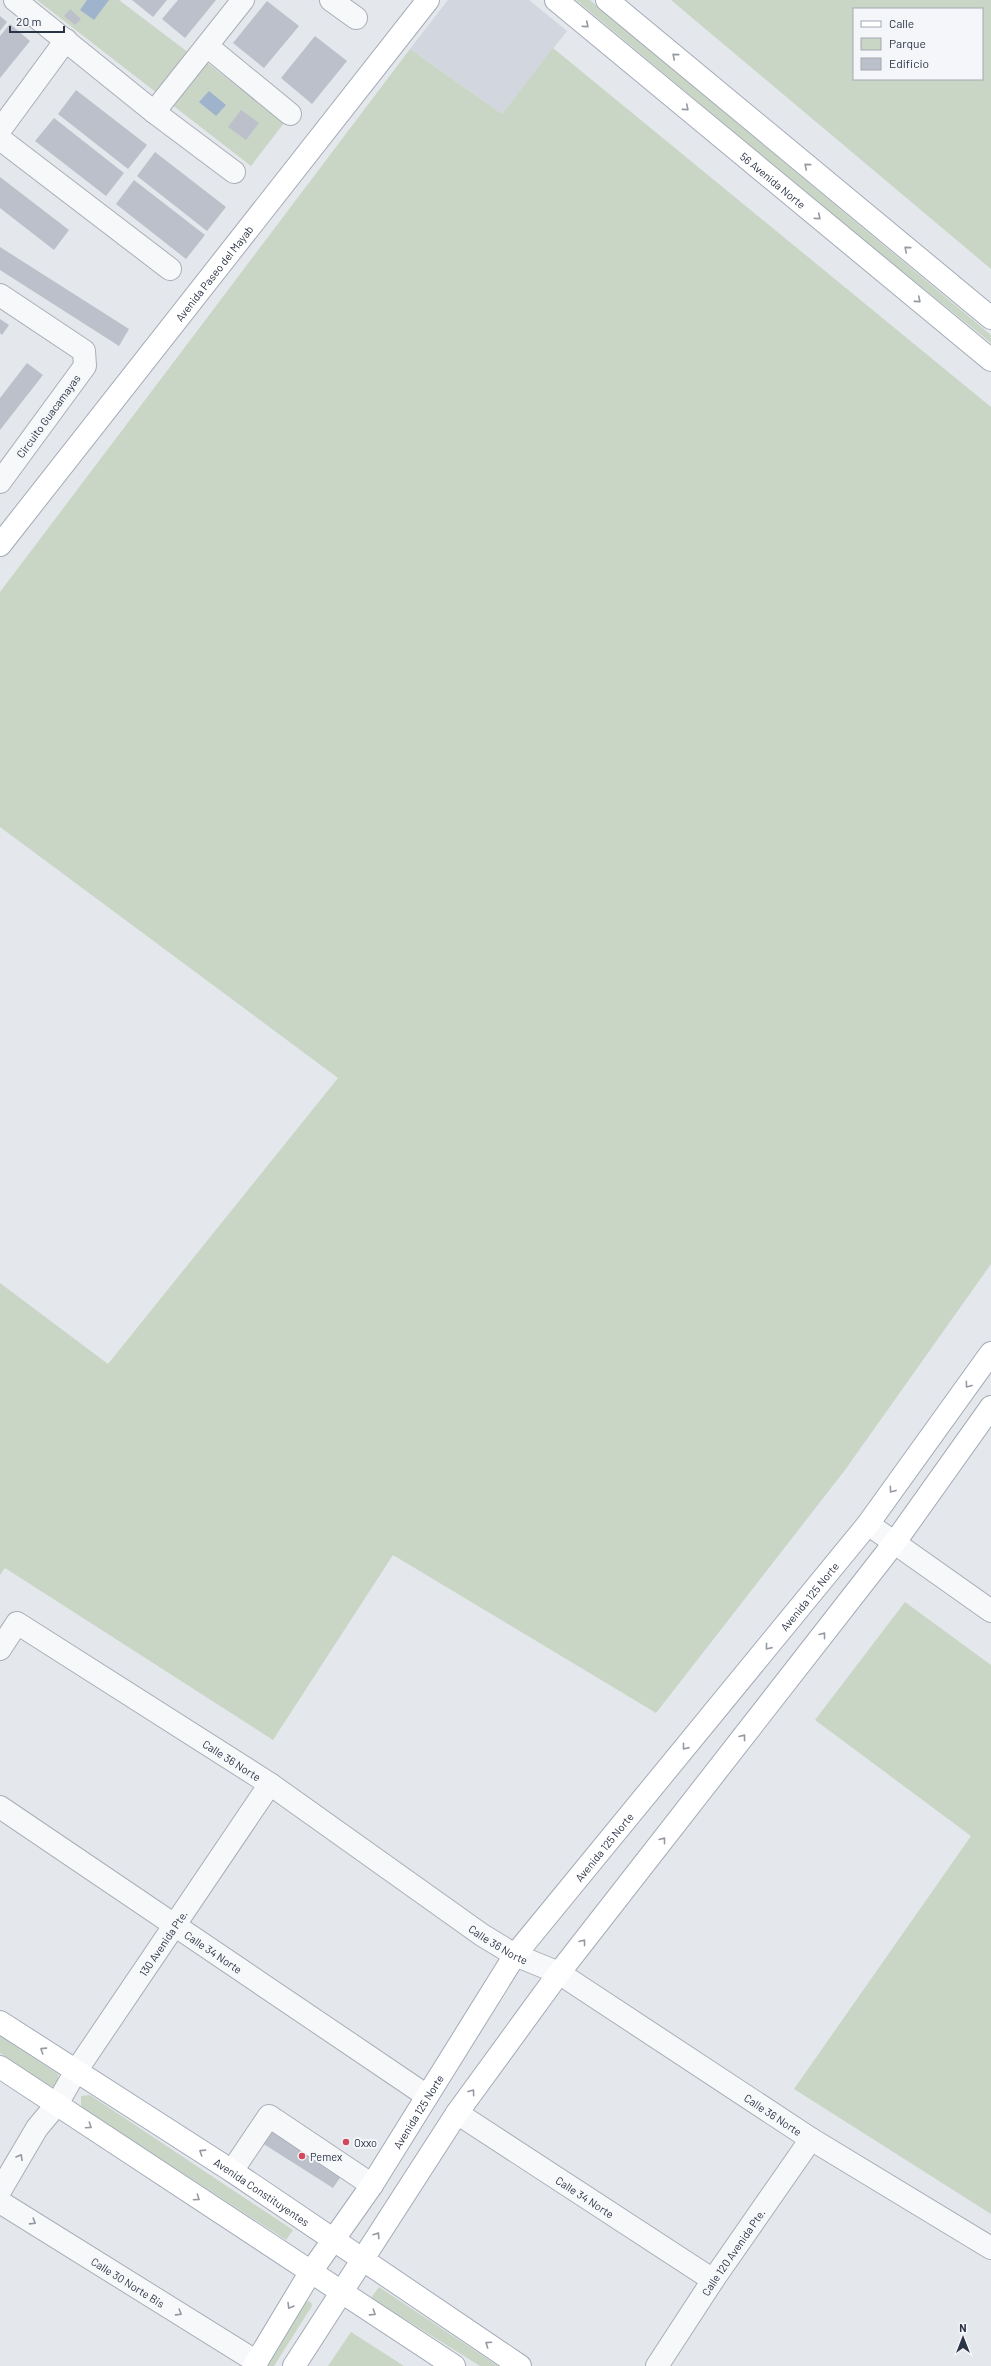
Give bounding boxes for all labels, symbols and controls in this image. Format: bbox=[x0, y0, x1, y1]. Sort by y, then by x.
scale bar bbox=[10, 8, 64, 34]
legend bbox=[853, 8, 983, 80]
text: 20 m bbox=[16, 14, 42, 28]
text: Calle bbox=[889, 16, 914, 30]
one-way arrow bbox=[581, 20, 588, 27]
text: Parque bbox=[889, 36, 926, 50]
one-way arrow bbox=[672, 54, 679, 61]
text: Edificio bbox=[889, 56, 929, 70]
one-way arrow bbox=[681, 103, 688, 110]
street label: 56 Avenida Norte bbox=[738, 149, 809, 211]
one-way arrow bbox=[804, 163, 812, 170]
one-way arrow bbox=[814, 213, 821, 220]
street label: Avenida Paseo del Mayab bbox=[172, 222, 255, 323]
one-way arrow bbox=[904, 246, 912, 253]
one-way arrow bbox=[914, 296, 921, 303]
street label: Circuito Guacamayas bbox=[13, 372, 83, 460]
one-way arrow bbox=[966, 1380, 973, 1387]
one-way arrow bbox=[890, 1486, 897, 1493]
street label: Avenida 125 Norte bbox=[777, 1559, 841, 1633]
one-way arrow bbox=[818, 1632, 825, 1639]
one-way arrow bbox=[765, 1642, 772, 1649]
one-way arrow bbox=[738, 1735, 745, 1742]
street label: Calle 36 Norte bbox=[201, 1737, 264, 1783]
one-way arrow bbox=[683, 1743, 690, 1750]
street label: Avenida 125 Norte bbox=[572, 1810, 636, 1884]
one-way arrow bbox=[658, 1837, 665, 1844]
street label: 130 Avenida Pte. bbox=[136, 1907, 190, 1978]
street label: Calle 36 Norte bbox=[467, 1921, 530, 1966]
street label: Calle 34 Norte bbox=[182, 1928, 245, 1976]
one-way arrow bbox=[578, 1939, 585, 1946]
one-way arrow bbox=[40, 2047, 47, 2055]
street label: Avenida 125 Norte bbox=[390, 2072, 446, 2151]
one-way arrow bbox=[467, 2089, 474, 2096]
street label: Calle 36 Norte bbox=[742, 2091, 805, 2138]
one-way arrow bbox=[85, 2121, 92, 2129]
place label: Oxxo bbox=[354, 2136, 377, 2149]
marker: Oxxo bbox=[341, 2137, 351, 2147]
one-way arrow bbox=[199, 2149, 206, 2157]
place label: Pemex bbox=[310, 2150, 342, 2163]
marker: Pemex bbox=[297, 2151, 307, 2161]
one-way arrow bbox=[15, 2154, 22, 2161]
street label: Avenida Constituyentes bbox=[212, 2155, 312, 2228]
street label: Calle 34 Norte bbox=[554, 2173, 617, 2220]
one-way arrow bbox=[193, 2193, 200, 2200]
street label: Calle 120 Avenida Pte. bbox=[698, 2206, 767, 2298]
one-way arrow bbox=[29, 2218, 36, 2225]
one-way arrow bbox=[373, 2232, 380, 2239]
street label: Calle 30 Norte Bis bbox=[89, 2254, 167, 2310]
one-way arrow bbox=[287, 2302, 295, 2309]
one-way arrow bbox=[369, 2308, 376, 2316]
one-way arrow bbox=[175, 2309, 182, 2316]
north arrow bbox=[943, 2318, 983, 2358]
text: N bbox=[959, 2321, 967, 2334]
one-way arrow bbox=[485, 2342, 492, 2349]

